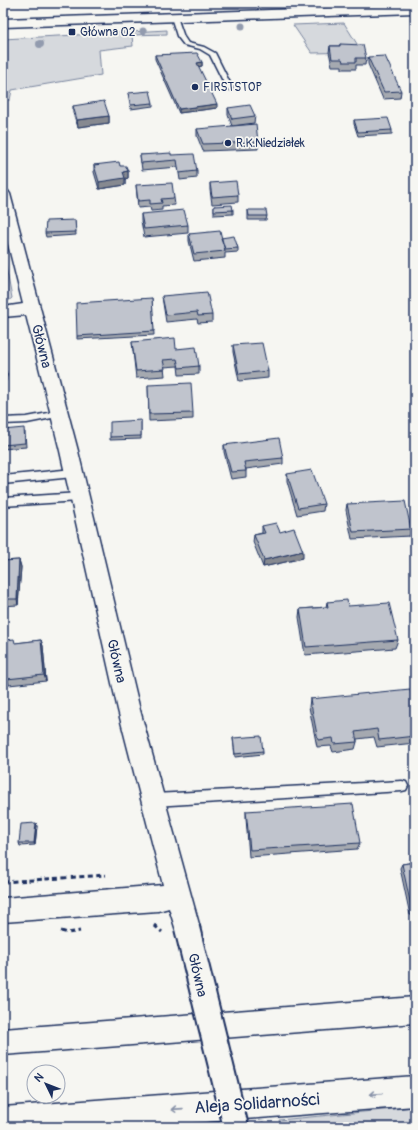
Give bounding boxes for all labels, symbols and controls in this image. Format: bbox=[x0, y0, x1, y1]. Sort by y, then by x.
place label: Główna 02 bbox=[80, 25, 136, 40]
marker: Główna 02 bbox=[67, 27, 77, 37]
place label: FIRSTSTOP bbox=[203, 80, 262, 95]
marker: FIRSTSTOP bbox=[190, 82, 200, 92]
place label: R.K.Niedziałek bbox=[236, 136, 305, 151]
marker: R.K.Niedziałek bbox=[223, 138, 233, 148]
street label: Główna bbox=[28, 323, 55, 370]
street label: Główna bbox=[103, 638, 130, 685]
street label: Główna bbox=[184, 952, 211, 999]
north arrow bbox=[26, 1064, 66, 1104]
text: N bbox=[32, 1070, 47, 1085]
street label: Aleja Solidarności bbox=[194, 1089, 320, 1118]
one-way arrow bbox=[370, 1090, 383, 1097]
one-way arrow bbox=[171, 1105, 184, 1113]

